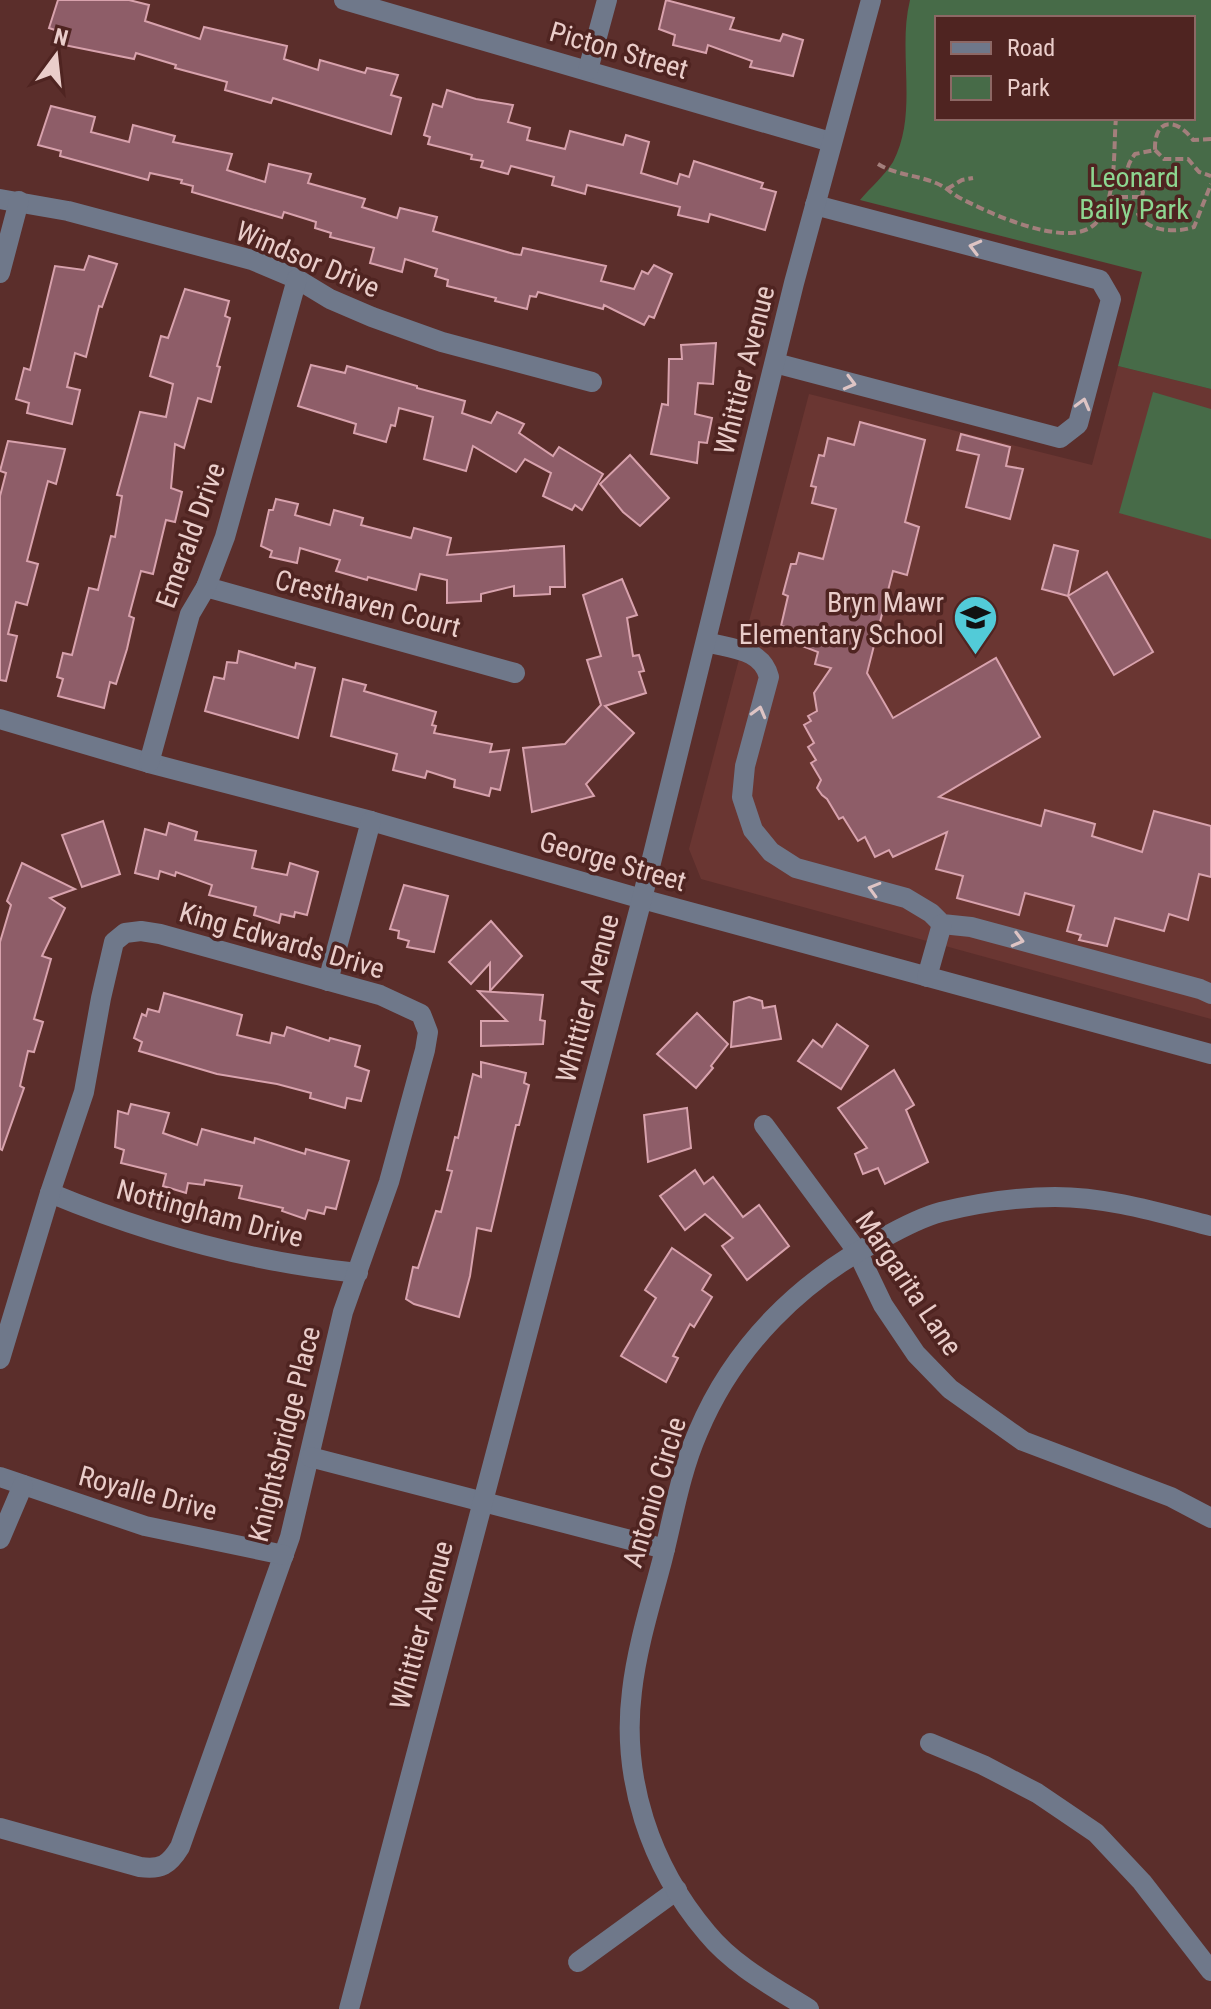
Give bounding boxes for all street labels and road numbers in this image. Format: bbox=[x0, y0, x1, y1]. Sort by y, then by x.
street label: Picton Street bbox=[546, 15, 692, 86]
street label: Windsor Drive bbox=[231, 214, 385, 305]
street label: Whittier Avenue bbox=[708, 282, 781, 458]
street label: Emerald Drive bbox=[149, 458, 232, 612]
street label: Cresthaven Court bbox=[271, 563, 464, 644]
street label: George Street bbox=[536, 825, 690, 898]
street label: King Edwards Drive bbox=[175, 895, 388, 986]
street label: Whittier Avenue bbox=[549, 910, 626, 1086]
street label: Nottingham Drive bbox=[113, 1173, 307, 1254]
street label: Margarita Lane bbox=[848, 1205, 969, 1362]
street label: Knightsbridge Place bbox=[242, 1323, 327, 1545]
street label: Antonio Circle bbox=[616, 1413, 693, 1571]
street label: Royalle Drive bbox=[75, 1459, 221, 1528]
street label: Whittier Avenue bbox=[383, 1537, 460, 1713]

